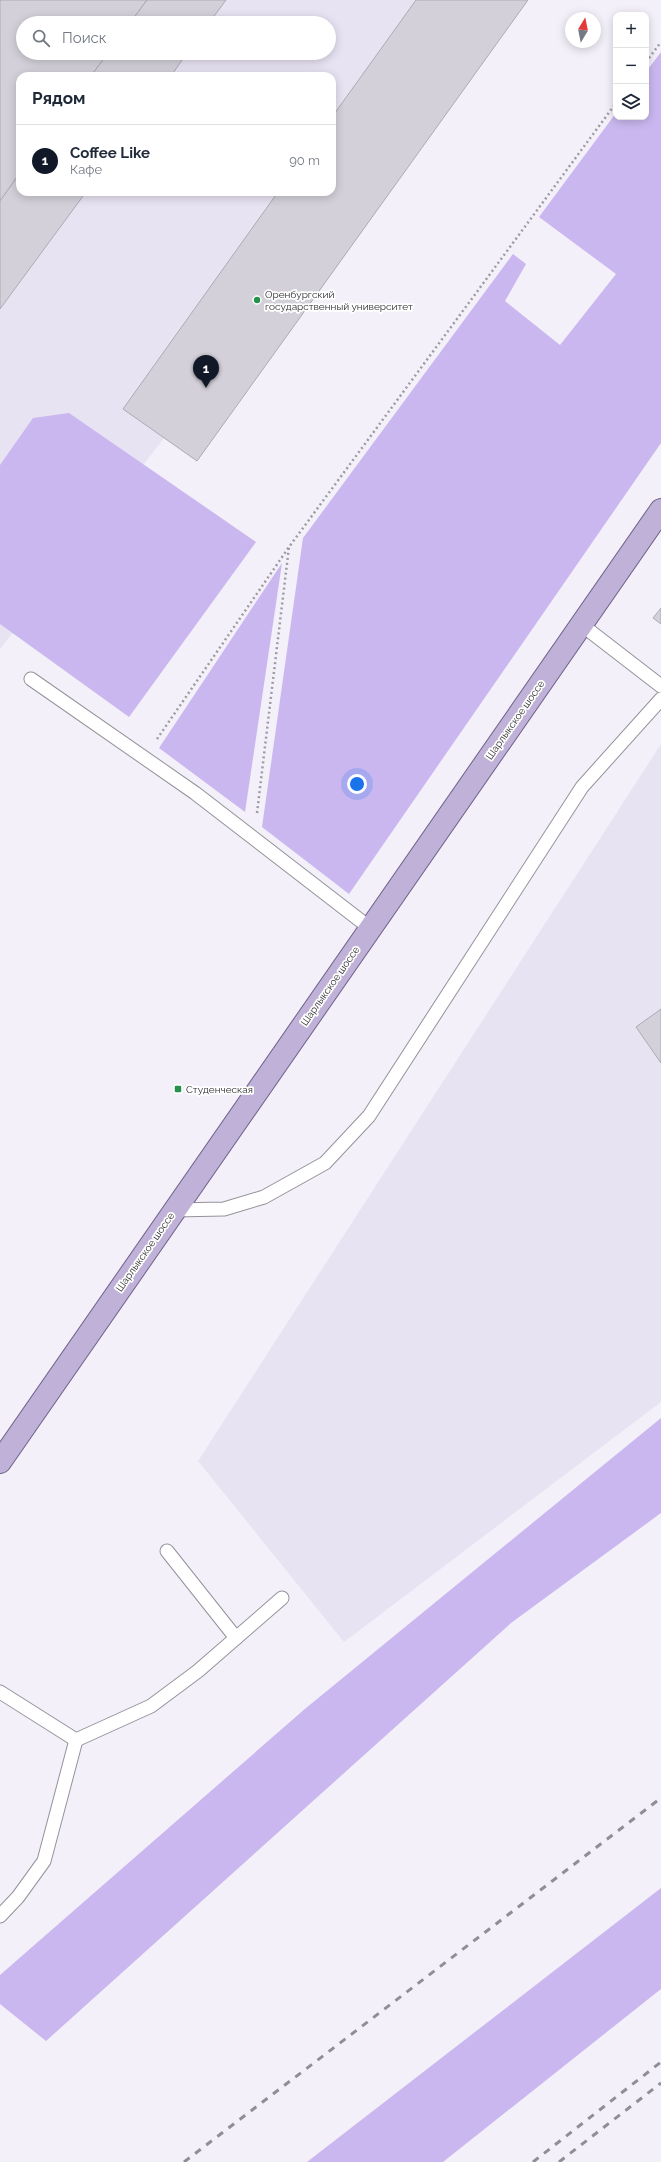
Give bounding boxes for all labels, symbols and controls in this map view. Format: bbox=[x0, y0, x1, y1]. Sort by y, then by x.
north arrow bbox=[565, 12, 601, 48]
map controls bbox=[613, 12, 649, 120]
button: + bbox=[613, 12, 649, 48]
search box bbox=[16, 16, 336, 60]
icon: search bbox=[30, 27, 52, 49]
text: Поиск bbox=[62, 29, 107, 47]
button: − bbox=[613, 48, 649, 84]
button: layers bbox=[613, 84, 649, 120]
text: Рядом bbox=[32, 88, 85, 108]
text: Coffee Like bbox=[70, 144, 150, 162]
text: 1 bbox=[42, 153, 48, 168]
text: 90 m bbox=[289, 153, 320, 168]
text: Кафе bbox=[70, 162, 102, 177]
place label: Оренбургский государственный университет bbox=[265, 289, 413, 312]
marker: Оренбургский государственный университет bbox=[252, 295, 262, 305]
pin: 1 bbox=[193, 355, 219, 388]
street label: Шарлыкское шоссе bbox=[484, 678, 547, 762]
your location bbox=[347, 774, 367, 794]
street label: Шарлыкское шоссе bbox=[299, 944, 362, 1028]
marker: Студенческая bbox=[173, 1084, 183, 1094]
place label: Студенческая bbox=[186, 1084, 253, 1095]
street label: Шарлыкское шоссе bbox=[114, 1210, 177, 1294]

